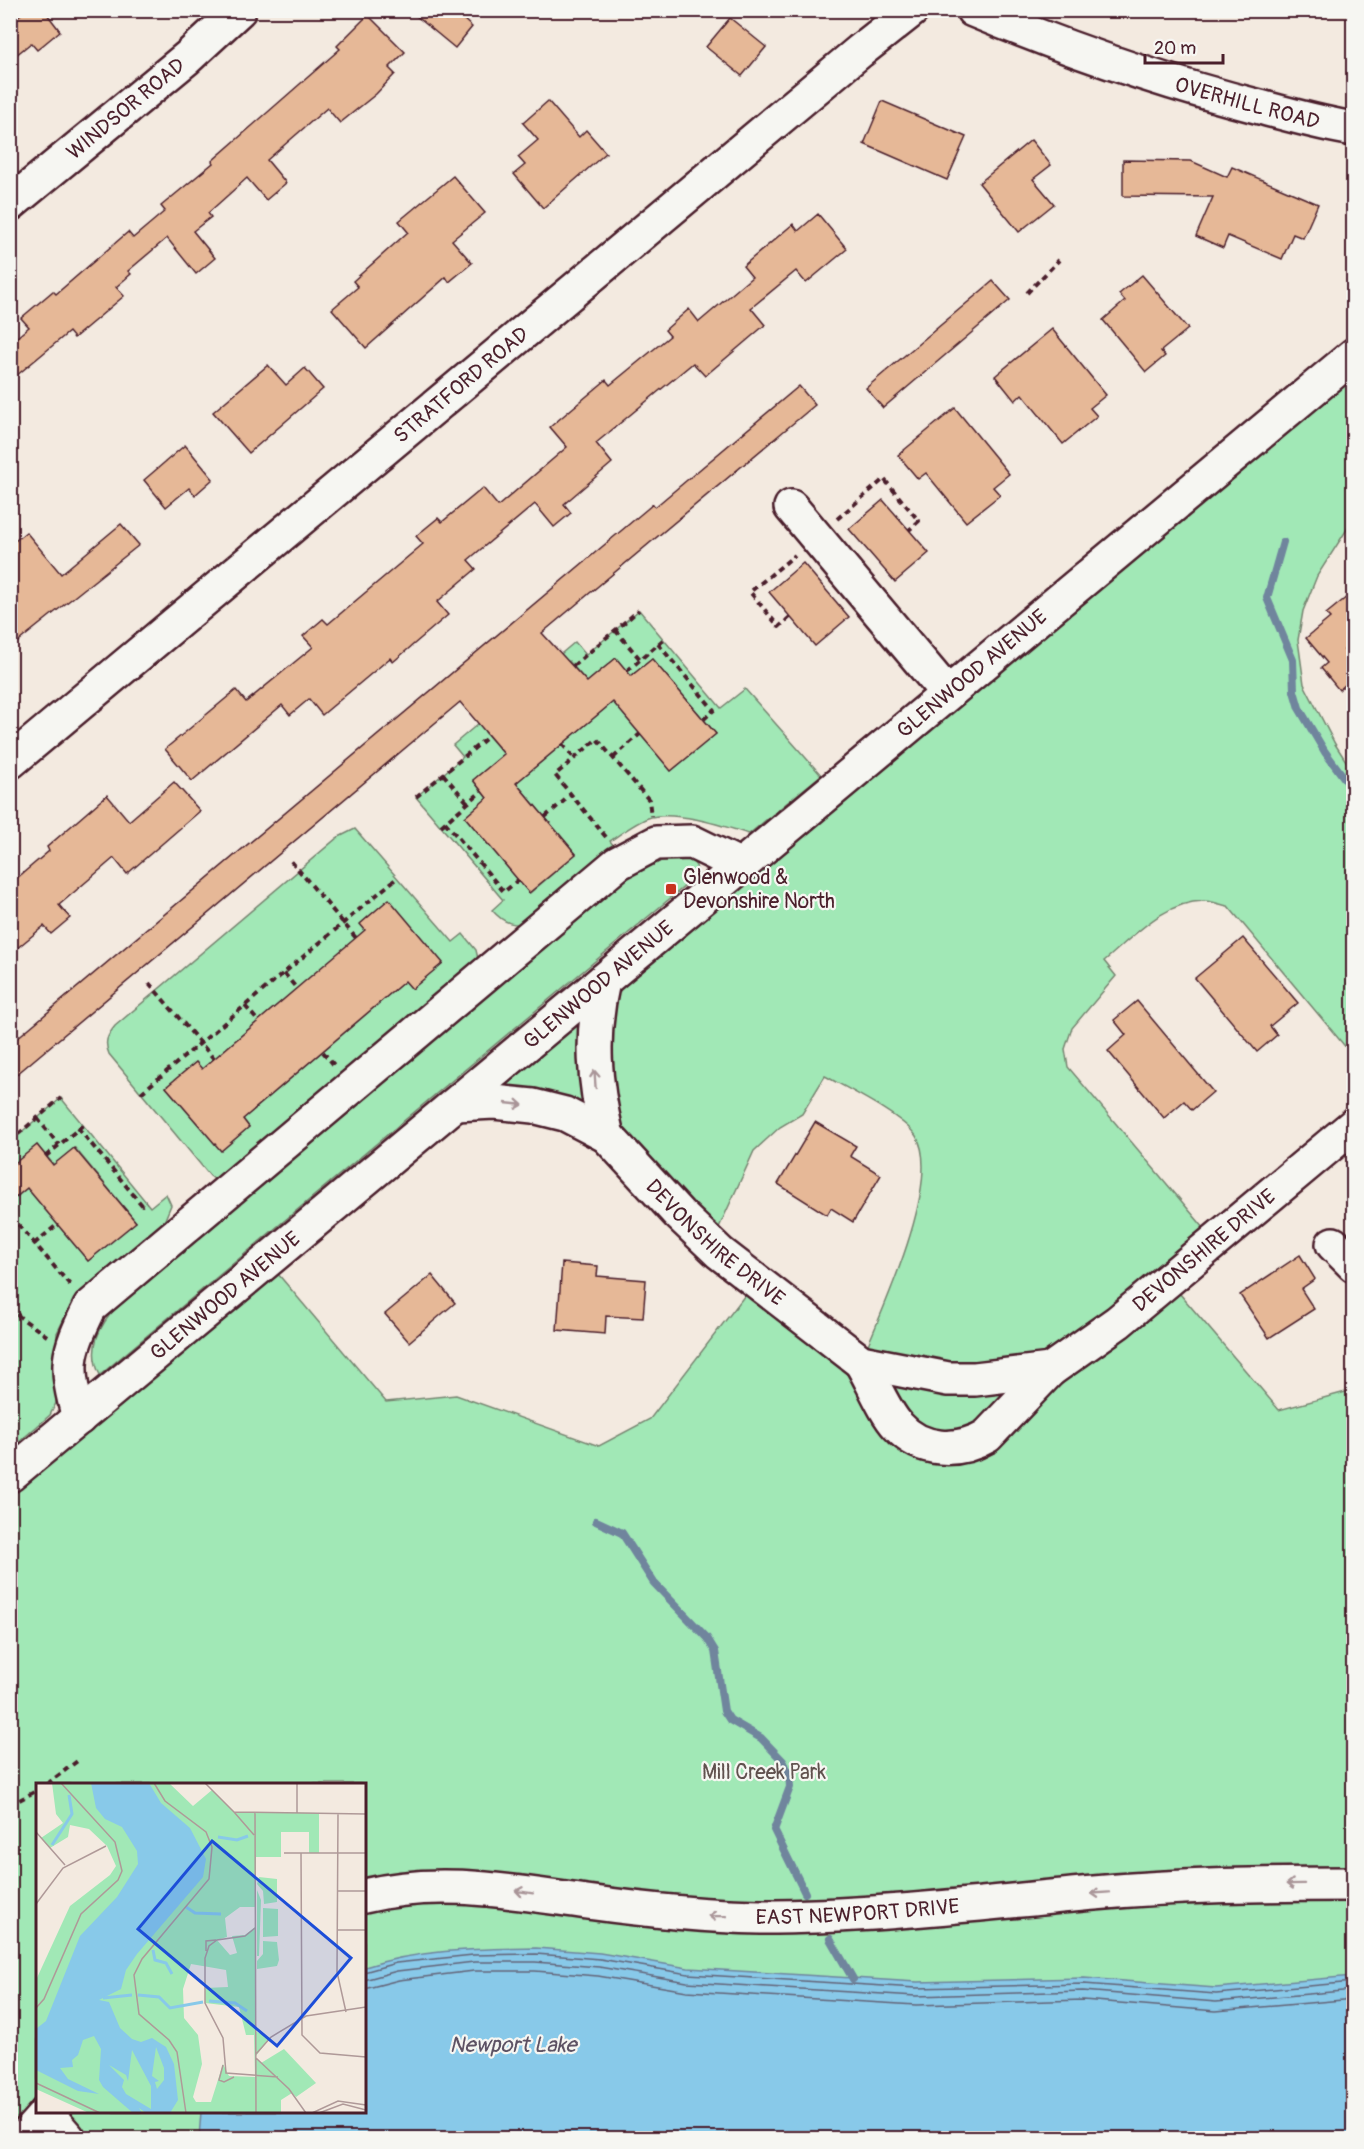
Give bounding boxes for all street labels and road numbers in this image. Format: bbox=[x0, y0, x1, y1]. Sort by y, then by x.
street label: WINDSOR ROAD bbox=[61, 52, 191, 166]
street label: OVERHILL ROAD bbox=[1172, 71, 1322, 136]
street label: STRATFORD ROAD bbox=[388, 321, 534, 449]
street label: GLENWOOD AVENUE bbox=[891, 603, 1053, 744]
street label: GLENWOOD AVENUE bbox=[518, 915, 680, 1055]
street label: DEVONSHIRE DRIVE bbox=[640, 1174, 790, 1312]
street label: DEVONSHIRE DRIVE bbox=[1127, 1183, 1281, 1318]
street label: GLENWOOD AVENUE bbox=[145, 1226, 306, 1367]
street label: EAST NEWPORT DRIVE bbox=[755, 1893, 961, 1931]

